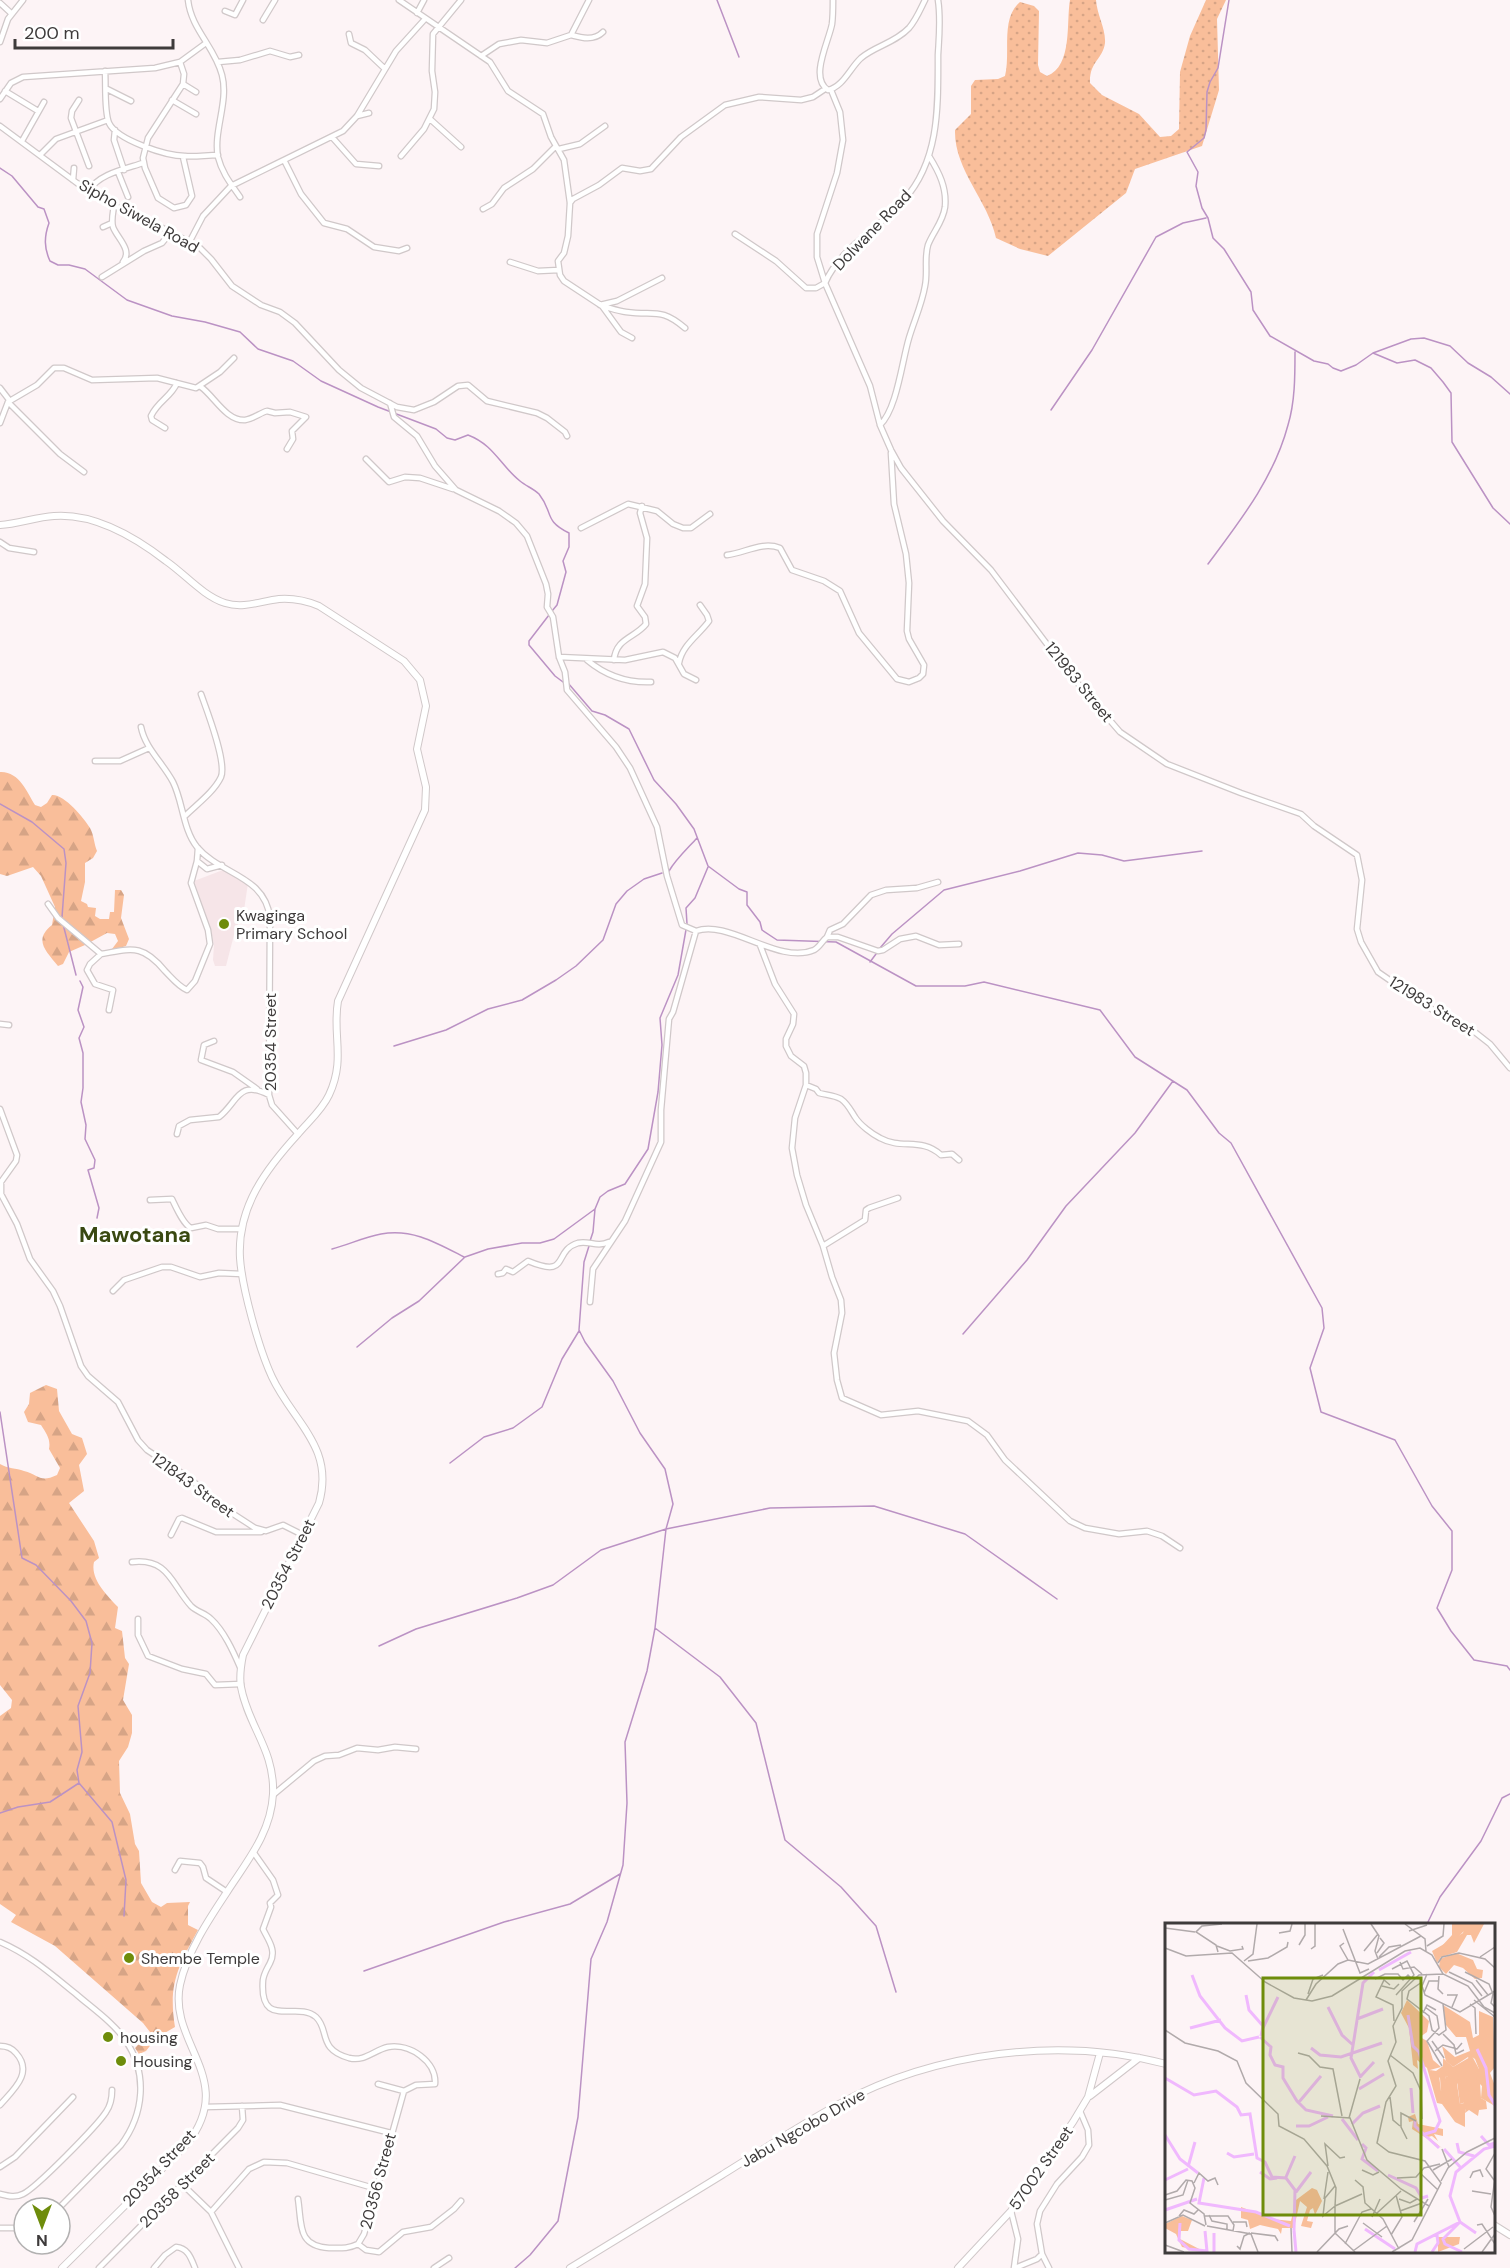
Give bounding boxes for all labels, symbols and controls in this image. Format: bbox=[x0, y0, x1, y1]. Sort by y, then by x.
scale bar bbox=[15, 12, 172, 50]
text: 200 m bbox=[24, 21, 80, 45]
street label: Sipho Siwela Road bbox=[75, 174, 203, 258]
street label: Dolwane Road bbox=[828, 185, 916, 275]
street label: 121983 Street bbox=[1040, 637, 1118, 727]
place label: Kwaginga Primary School bbox=[236, 905, 347, 944]
marker: Kwaginga Primary School bbox=[217, 917, 231, 931]
street label: 121983 Street bbox=[1385, 971, 1479, 1041]
street label: 20354 Street bbox=[260, 993, 281, 1091]
district label: Mawotana bbox=[79, 1220, 191, 1249]
street label: 121843 Street bbox=[147, 1448, 239, 1522]
street label: 20354 Street bbox=[256, 1515, 320, 1613]
inset map bbox=[1165, 1923, 1495, 2253]
place label: Shembe Temple bbox=[141, 1948, 260, 1969]
marker: Shembe Temple bbox=[122, 1951, 136, 1965]
place label: housing bbox=[120, 2027, 178, 2048]
marker: housing bbox=[101, 2030, 115, 2044]
place label: Housing bbox=[133, 2051, 193, 2072]
marker: Housing bbox=[114, 2054, 128, 2068]
street label: Jabu Ngcobo Drive bbox=[737, 2084, 869, 2172]
street label: 57002 Street bbox=[1004, 2122, 1078, 2214]
street label: 20354 Street bbox=[118, 2125, 200, 2211]
street label: 20356 Street bbox=[355, 2131, 401, 2231]
street label: 20358 Street bbox=[135, 2148, 219, 2232]
north arrow bbox=[12, 2196, 72, 2256]
text: N bbox=[36, 2230, 48, 2251]

